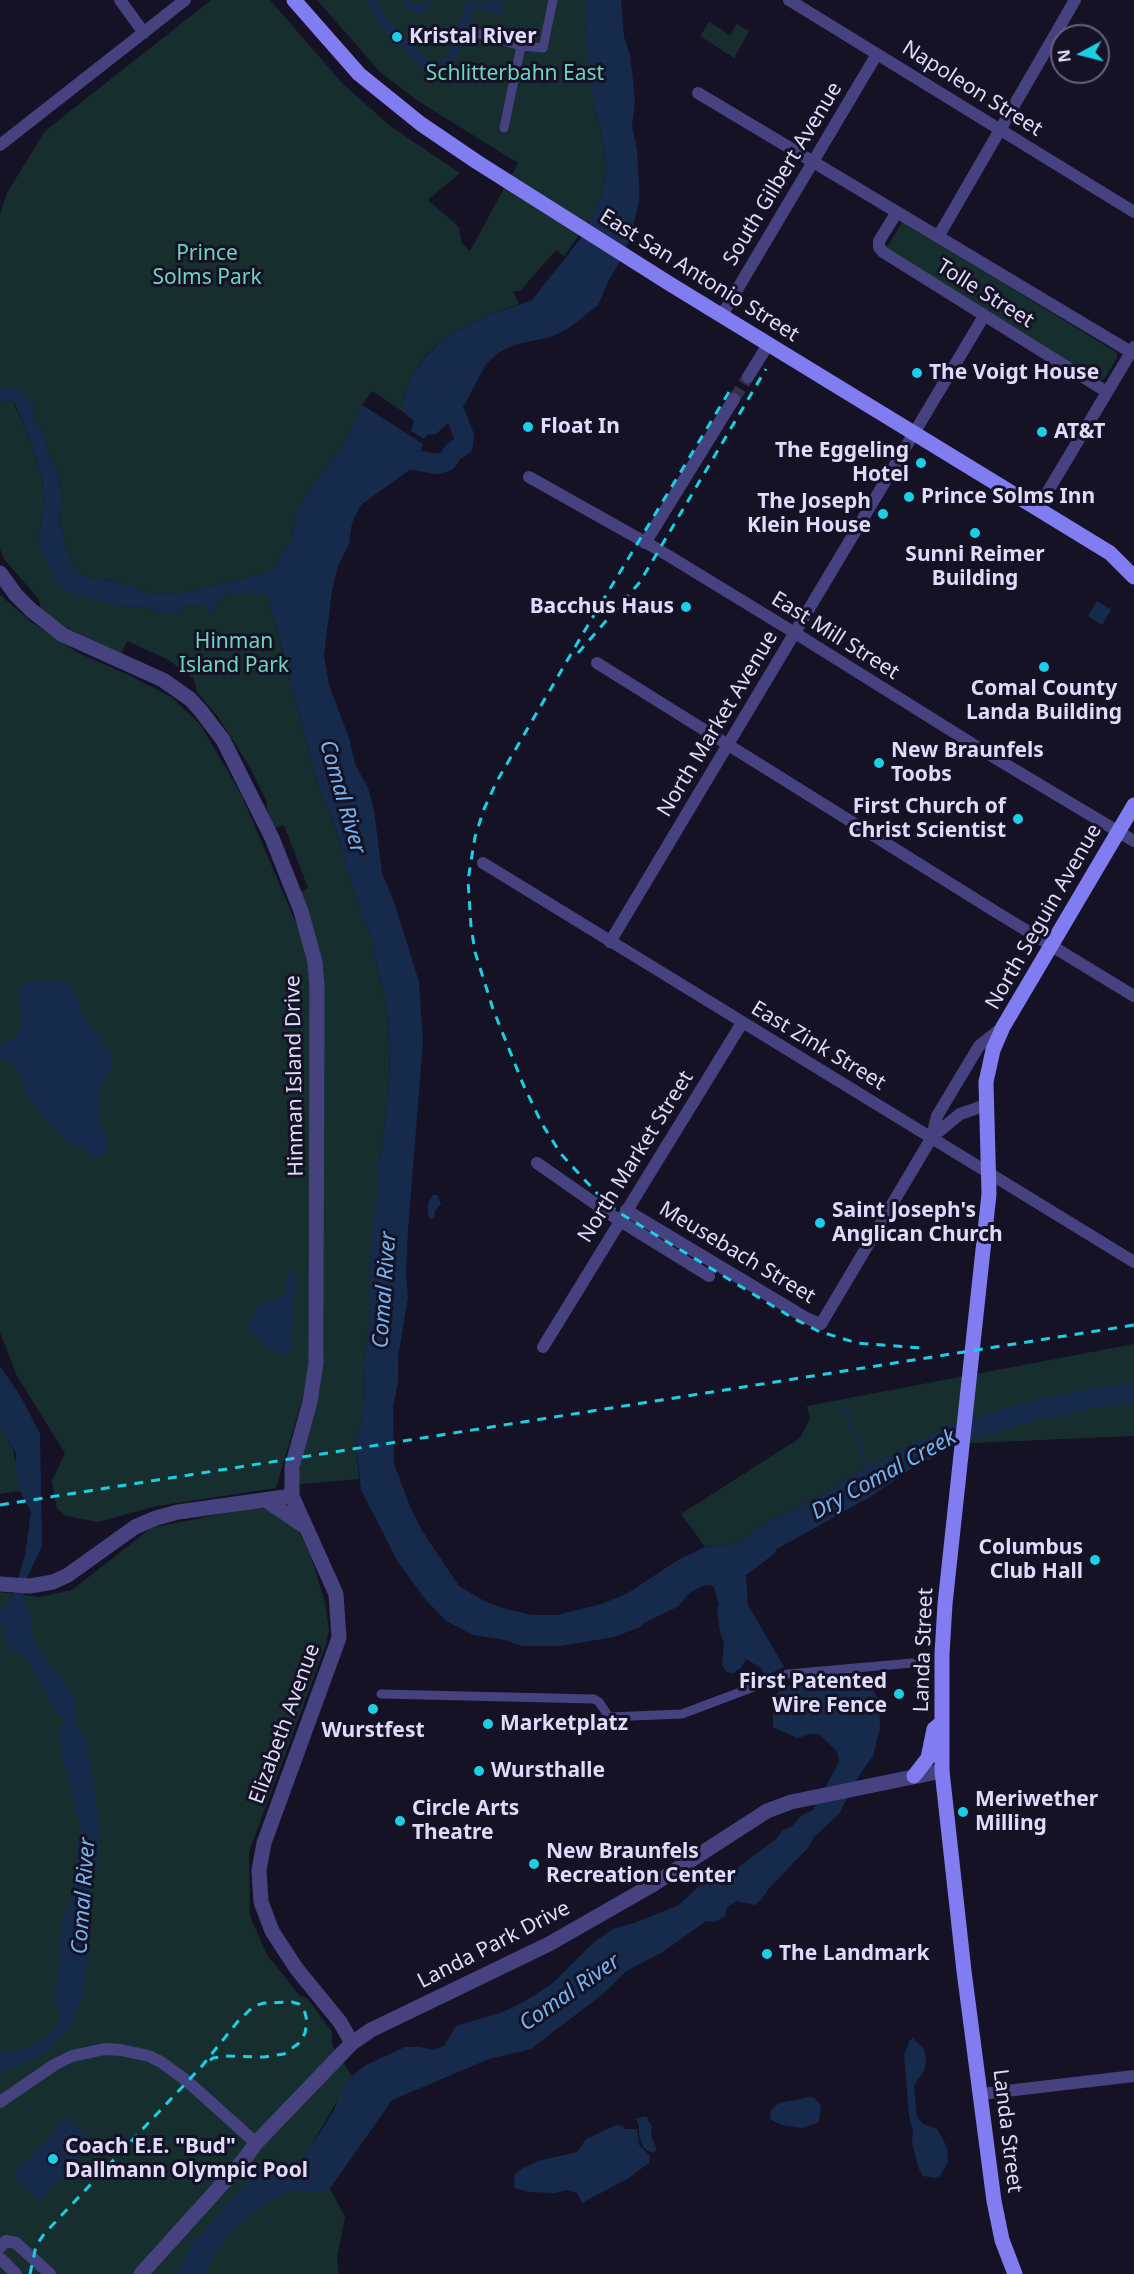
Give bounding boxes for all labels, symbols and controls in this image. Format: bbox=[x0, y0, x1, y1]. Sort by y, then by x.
place label: Kristal River bbox=[409, 24, 537, 50]
north arrow bbox=[1050, 24, 1110, 84]
marker: Kristal River bbox=[390, 30, 404, 44]
street label: Napoleon Street bbox=[897, 36, 1047, 142]
text: N bbox=[1052, 48, 1076, 64]
park label: Schlitterbahn East bbox=[426, 61, 604, 87]
street label: South Gilbert Avenue bbox=[718, 78, 848, 270]
street label: East San Antonio Street bbox=[595, 204, 803, 348]
park label: Prince Solms Park bbox=[152, 241, 262, 291]
street label: Tolle Street bbox=[932, 254, 1038, 334]
place label: The Voigt House bbox=[929, 360, 1099, 386]
marker: The Voigt House bbox=[910, 366, 924, 380]
place label: Float In bbox=[540, 414, 620, 440]
place label: AT&T bbox=[1054, 419, 1105, 445]
marker: Float In bbox=[521, 420, 535, 434]
marker: AT&T bbox=[1035, 425, 1049, 439]
place label: The Eggeling Hotel bbox=[775, 438, 909, 488]
marker: The Eggeling Hotel bbox=[914, 456, 928, 470]
place label: Prince Solms Inn bbox=[921, 484, 1095, 510]
place label: The Joseph Klein House bbox=[747, 489, 871, 539]
marker: Prince Solms Inn bbox=[902, 490, 916, 504]
marker: The Joseph Klein House bbox=[876, 507, 890, 521]
marker: Sunni Reimer Building bbox=[968, 526, 982, 540]
place label: Sunni Reimer Building bbox=[905, 542, 1045, 592]
street label: East Mill Street bbox=[766, 587, 904, 685]
place label: Bacchus Haus bbox=[530, 594, 674, 620]
marker: Bacchus Haus bbox=[679, 600, 693, 614]
street label: North Market Avenue bbox=[652, 626, 784, 822]
park label: Hinman Island Park bbox=[179, 629, 289, 679]
marker: Comal County Landa Building bbox=[1037, 660, 1051, 674]
place label: Comal County Landa Building bbox=[966, 676, 1122, 726]
water label: Comal River bbox=[313, 737, 371, 857]
place label: New Braunfels Toobs bbox=[891, 738, 1044, 788]
marker: New Braunfels Toobs bbox=[872, 756, 886, 770]
place label: First Church of Christ Scientist bbox=[848, 794, 1006, 844]
marker: First Church of Christ Scientist bbox=[1011, 812, 1025, 826]
street label: North Seguin Avenue bbox=[981, 820, 1107, 1014]
street label: Hinman Island Drive bbox=[281, 975, 309, 1177]
street label: East Zink Street bbox=[746, 996, 890, 1096]
street label: North Market Street bbox=[573, 1067, 699, 1247]
street label: Meusebach Street bbox=[654, 1196, 820, 1310]
place label: Saint Joseph's Anglican Church bbox=[832, 1198, 1003, 1248]
marker: Saint Joseph's Anglican Church bbox=[813, 1216, 827, 1230]
water label: Comal River bbox=[368, 1231, 402, 1349]
water label: Dry Comal Creek bbox=[807, 1424, 961, 1526]
place label: Columbus Club Hall bbox=[979, 1535, 1083, 1585]
marker: Columbus Club Hall bbox=[1088, 1553, 1102, 1567]
street label: Landa Street bbox=[909, 1587, 939, 1713]
street label: Elizabeth Avenue bbox=[244, 1640, 326, 1808]
place label: First Patented Wire Fence bbox=[739, 1669, 887, 1719]
marker: First Patented Wire Fence bbox=[892, 1687, 906, 1701]
marker: Wurstfest bbox=[366, 1702, 380, 1716]
place label: Marketplatz bbox=[500, 1711, 628, 1737]
marker: Marketplatz bbox=[481, 1717, 495, 1731]
place label: Wurstfest bbox=[321, 1718, 425, 1744]
place label: Wursthalle bbox=[491, 1758, 605, 1784]
marker: Wursthalle bbox=[472, 1764, 486, 1778]
place label: Meriwether Milling bbox=[975, 1787, 1098, 1837]
place label: Circle Arts Theatre bbox=[412, 1796, 519, 1846]
marker: Meriwether Milling bbox=[956, 1805, 970, 1819]
marker: Circle Arts Theatre bbox=[393, 1814, 407, 1828]
water label: Comal River bbox=[67, 1837, 101, 1955]
place label: New Braunfels Recreation Center bbox=[546, 1839, 736, 1889]
marker: New Braunfels Recreation Center bbox=[527, 1857, 541, 1871]
street label: Landa Park Drive bbox=[414, 1896, 574, 1994]
place label: The Landmark bbox=[779, 1941, 929, 1967]
marker: The Landmark bbox=[760, 1947, 774, 1961]
water label: Comal River bbox=[515, 1949, 625, 2037]
street label: Landa Street bbox=[987, 2068, 1027, 2194]
place label: Coach E.E. "Bud" Dallmann Olympic Pool bbox=[65, 2134, 308, 2184]
marker: Coach E.E. "Bud" Dallmann Olympic Pool bbox=[46, 2152, 60, 2166]

